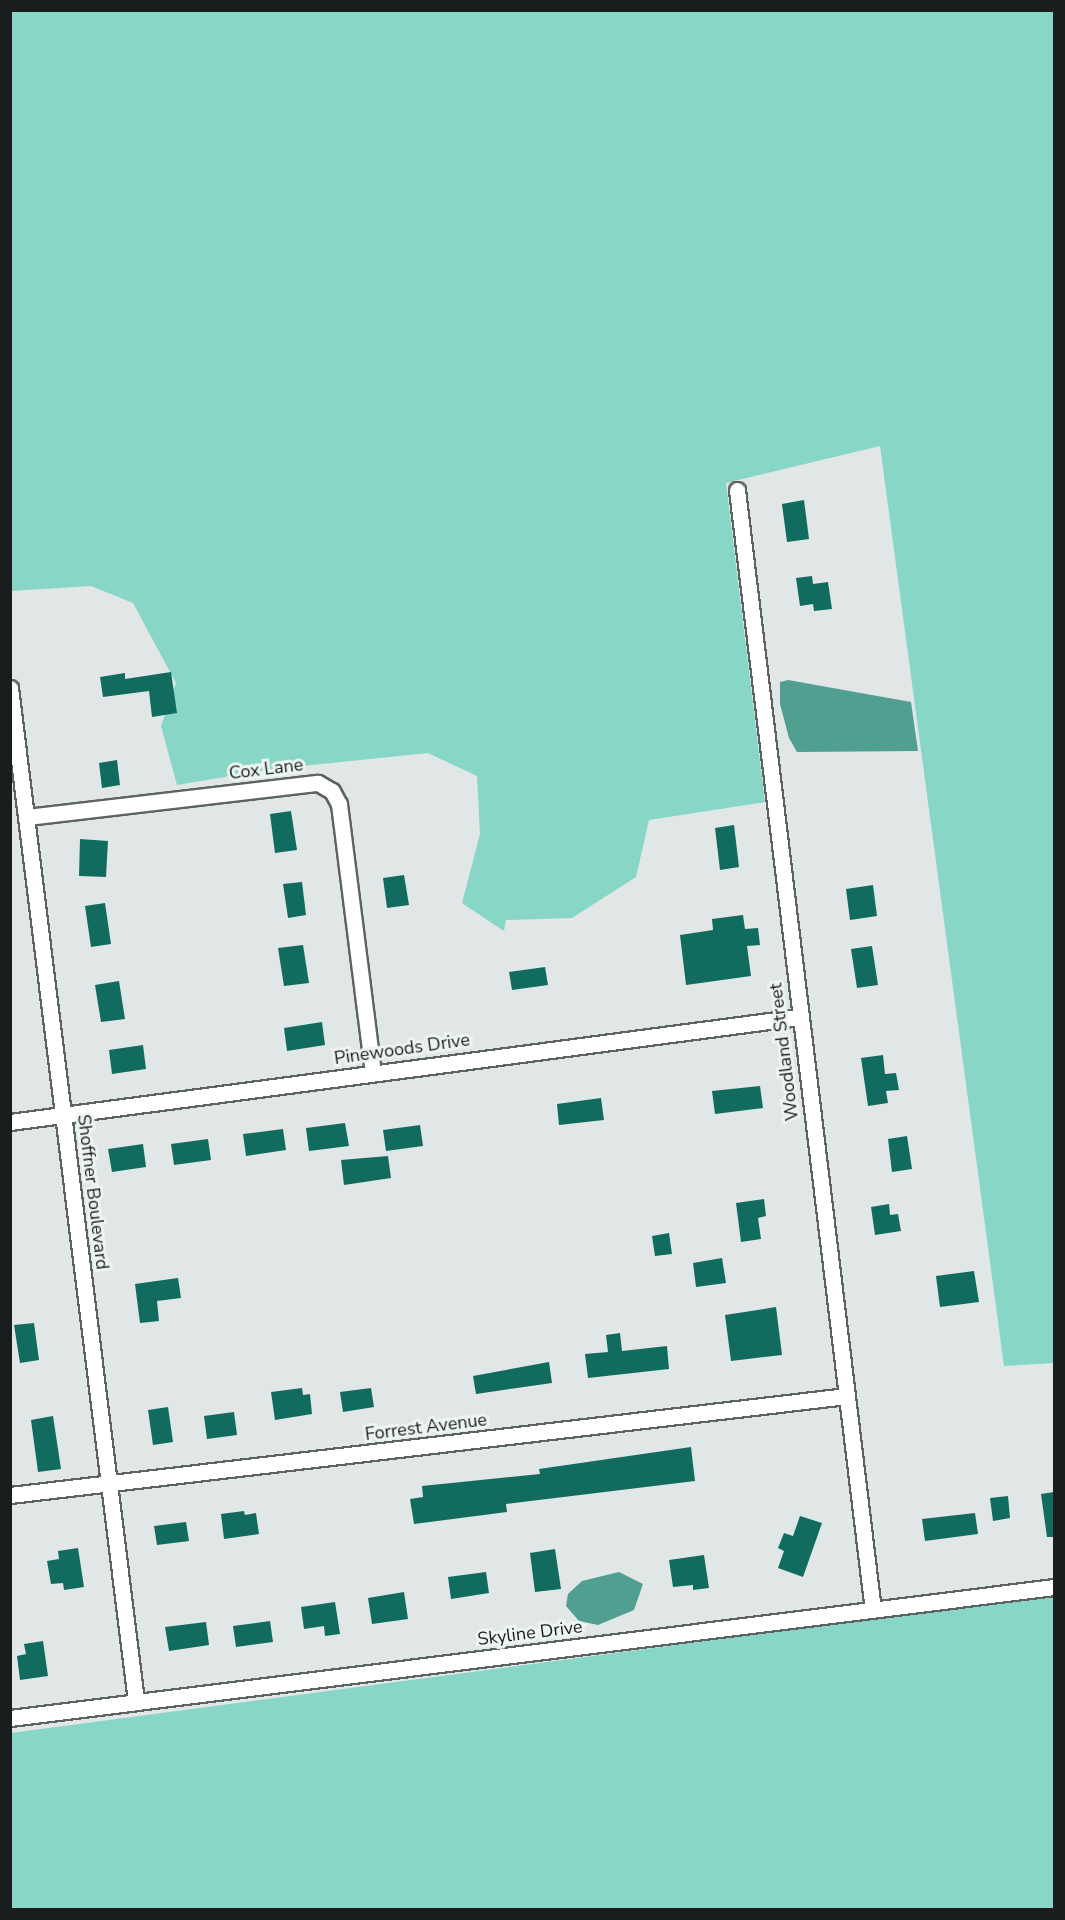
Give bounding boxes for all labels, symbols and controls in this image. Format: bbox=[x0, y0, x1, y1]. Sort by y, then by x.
street label: Cox Lane bbox=[228, 754, 304, 784]
street label: Woodland Street bbox=[765, 982, 803, 1122]
street label: Pinewoods Drive bbox=[333, 1029, 471, 1069]
street label: Shoffner Boulevard bbox=[73, 1113, 113, 1271]
street label: Forrest Avenue bbox=[364, 1409, 488, 1445]
street label: Skyline Drive bbox=[476, 1616, 584, 1650]

